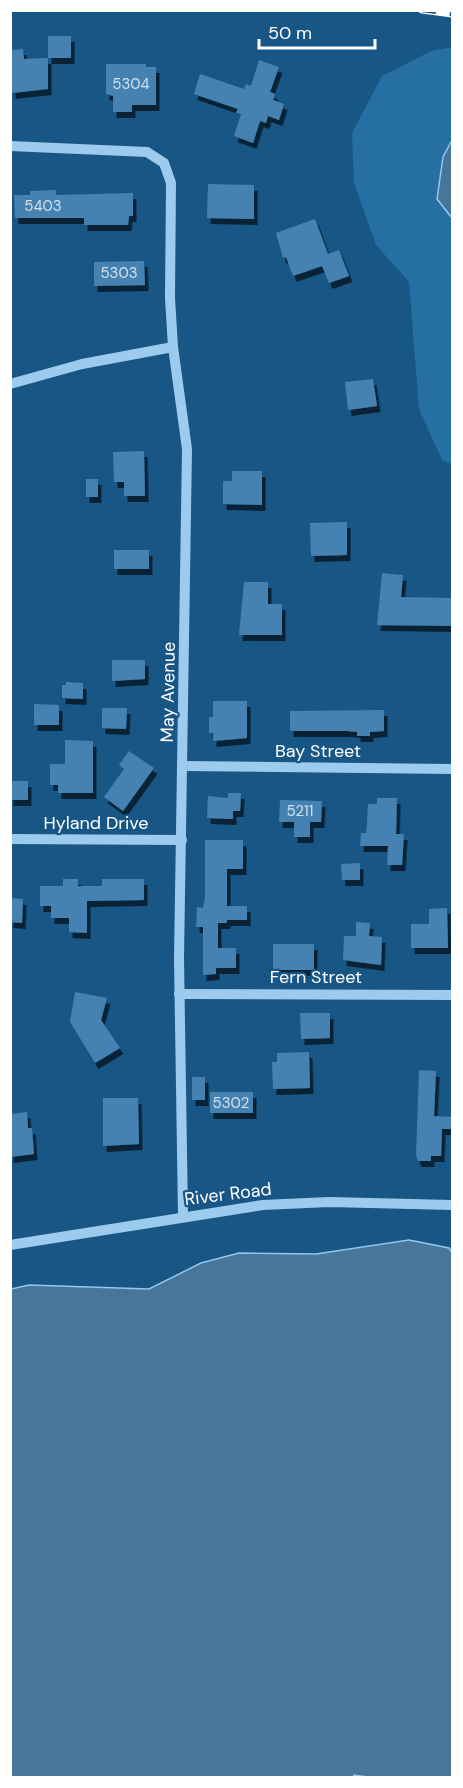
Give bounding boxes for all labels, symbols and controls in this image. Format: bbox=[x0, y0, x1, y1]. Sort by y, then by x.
scale bar bbox=[259, 12, 374, 50]
text: 50 m bbox=[268, 21, 312, 45]
house number: 5304 bbox=[112, 74, 150, 94]
house number: 5403 bbox=[24, 196, 62, 216]
house number: 5303 bbox=[100, 263, 138, 283]
street label: May Avenue bbox=[155, 641, 181, 743]
street label: Bay Street bbox=[275, 739, 361, 763]
house number: 5211 bbox=[287, 801, 313, 821]
street label: Hyland Drive bbox=[43, 811, 149, 835]
street label: Fern Street bbox=[270, 965, 362, 989]
house number: 5302 bbox=[213, 1093, 249, 1113]
street label: River Road bbox=[183, 1177, 273, 1211]

